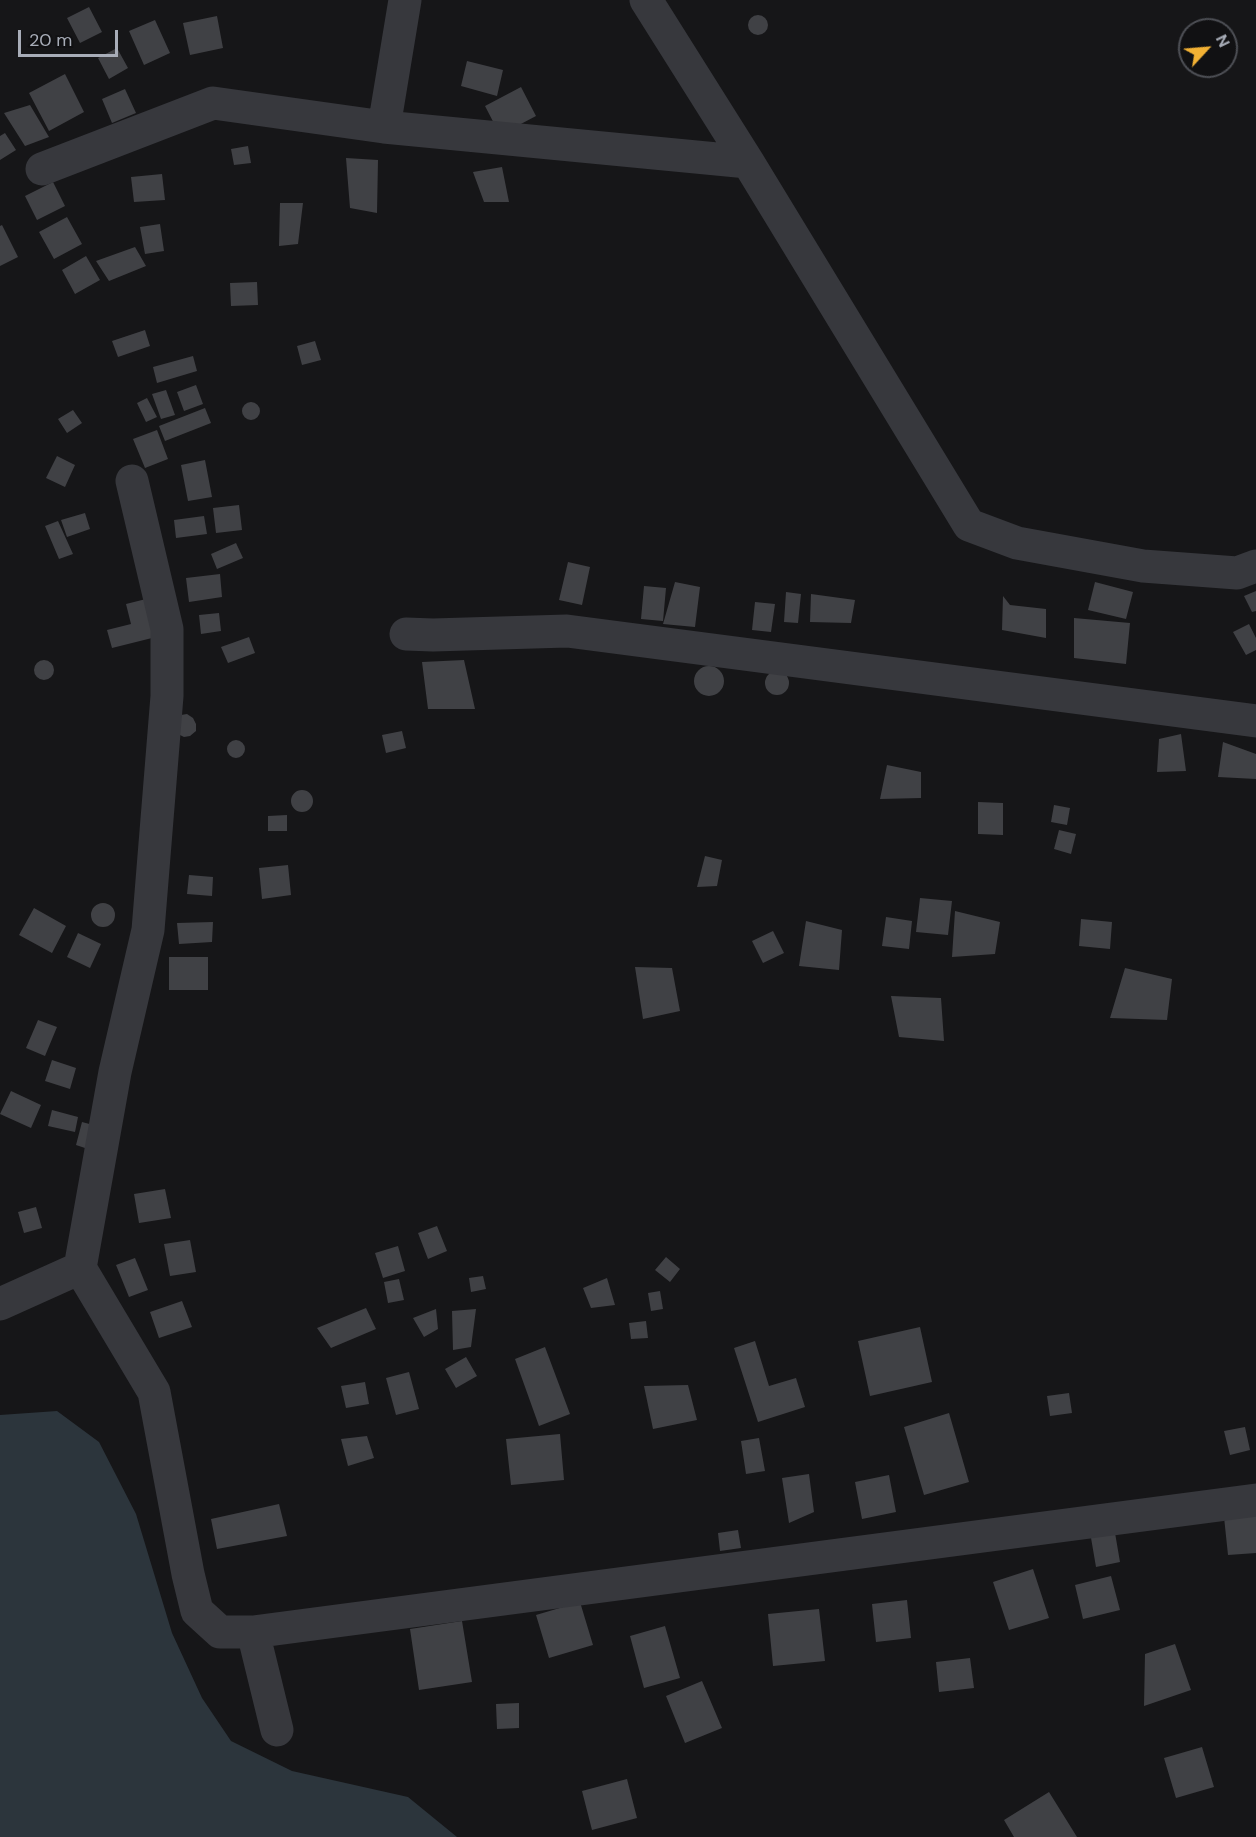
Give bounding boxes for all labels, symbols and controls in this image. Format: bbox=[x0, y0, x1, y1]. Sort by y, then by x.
scale bar bbox=[21, 18, 122, 56]
north arrow bbox=[1178, 18, 1238, 78]
text: 20 m bbox=[29, 28, 72, 52]
text: N bbox=[1211, 31, 1235, 51]

